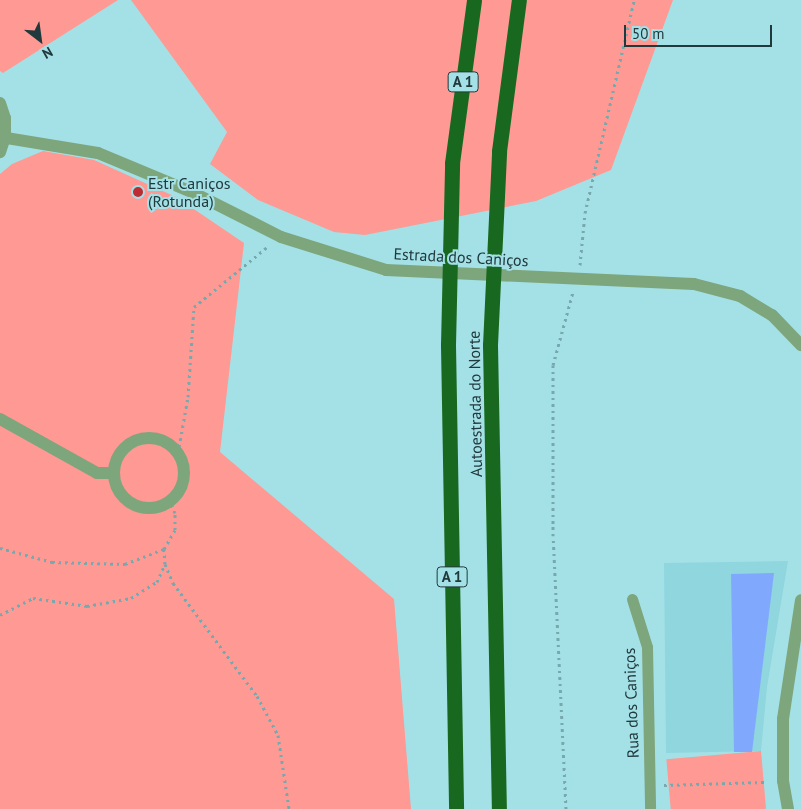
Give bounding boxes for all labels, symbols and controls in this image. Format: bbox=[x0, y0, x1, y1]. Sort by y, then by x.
north arrow bbox=[15, 15, 65, 65]
scale bar bbox=[626, 15, 774, 47]
text: 50 m bbox=[632, 24, 665, 43]
text: N bbox=[39, 43, 56, 63]
road number: A 1 bbox=[447, 70, 479, 94]
place label: Estr Caniços (Rotunda) bbox=[148, 173, 230, 211]
marker: Estr Caniços (Rotunda) bbox=[132, 186, 144, 198]
street label: Estrada dos Caniços bbox=[393, 244, 529, 270]
street label: Autoestrada do Norte bbox=[464, 331, 486, 477]
road number: A 1 bbox=[436, 564, 468, 590]
street label: Rua dos Caniços bbox=[619, 648, 643, 758]

